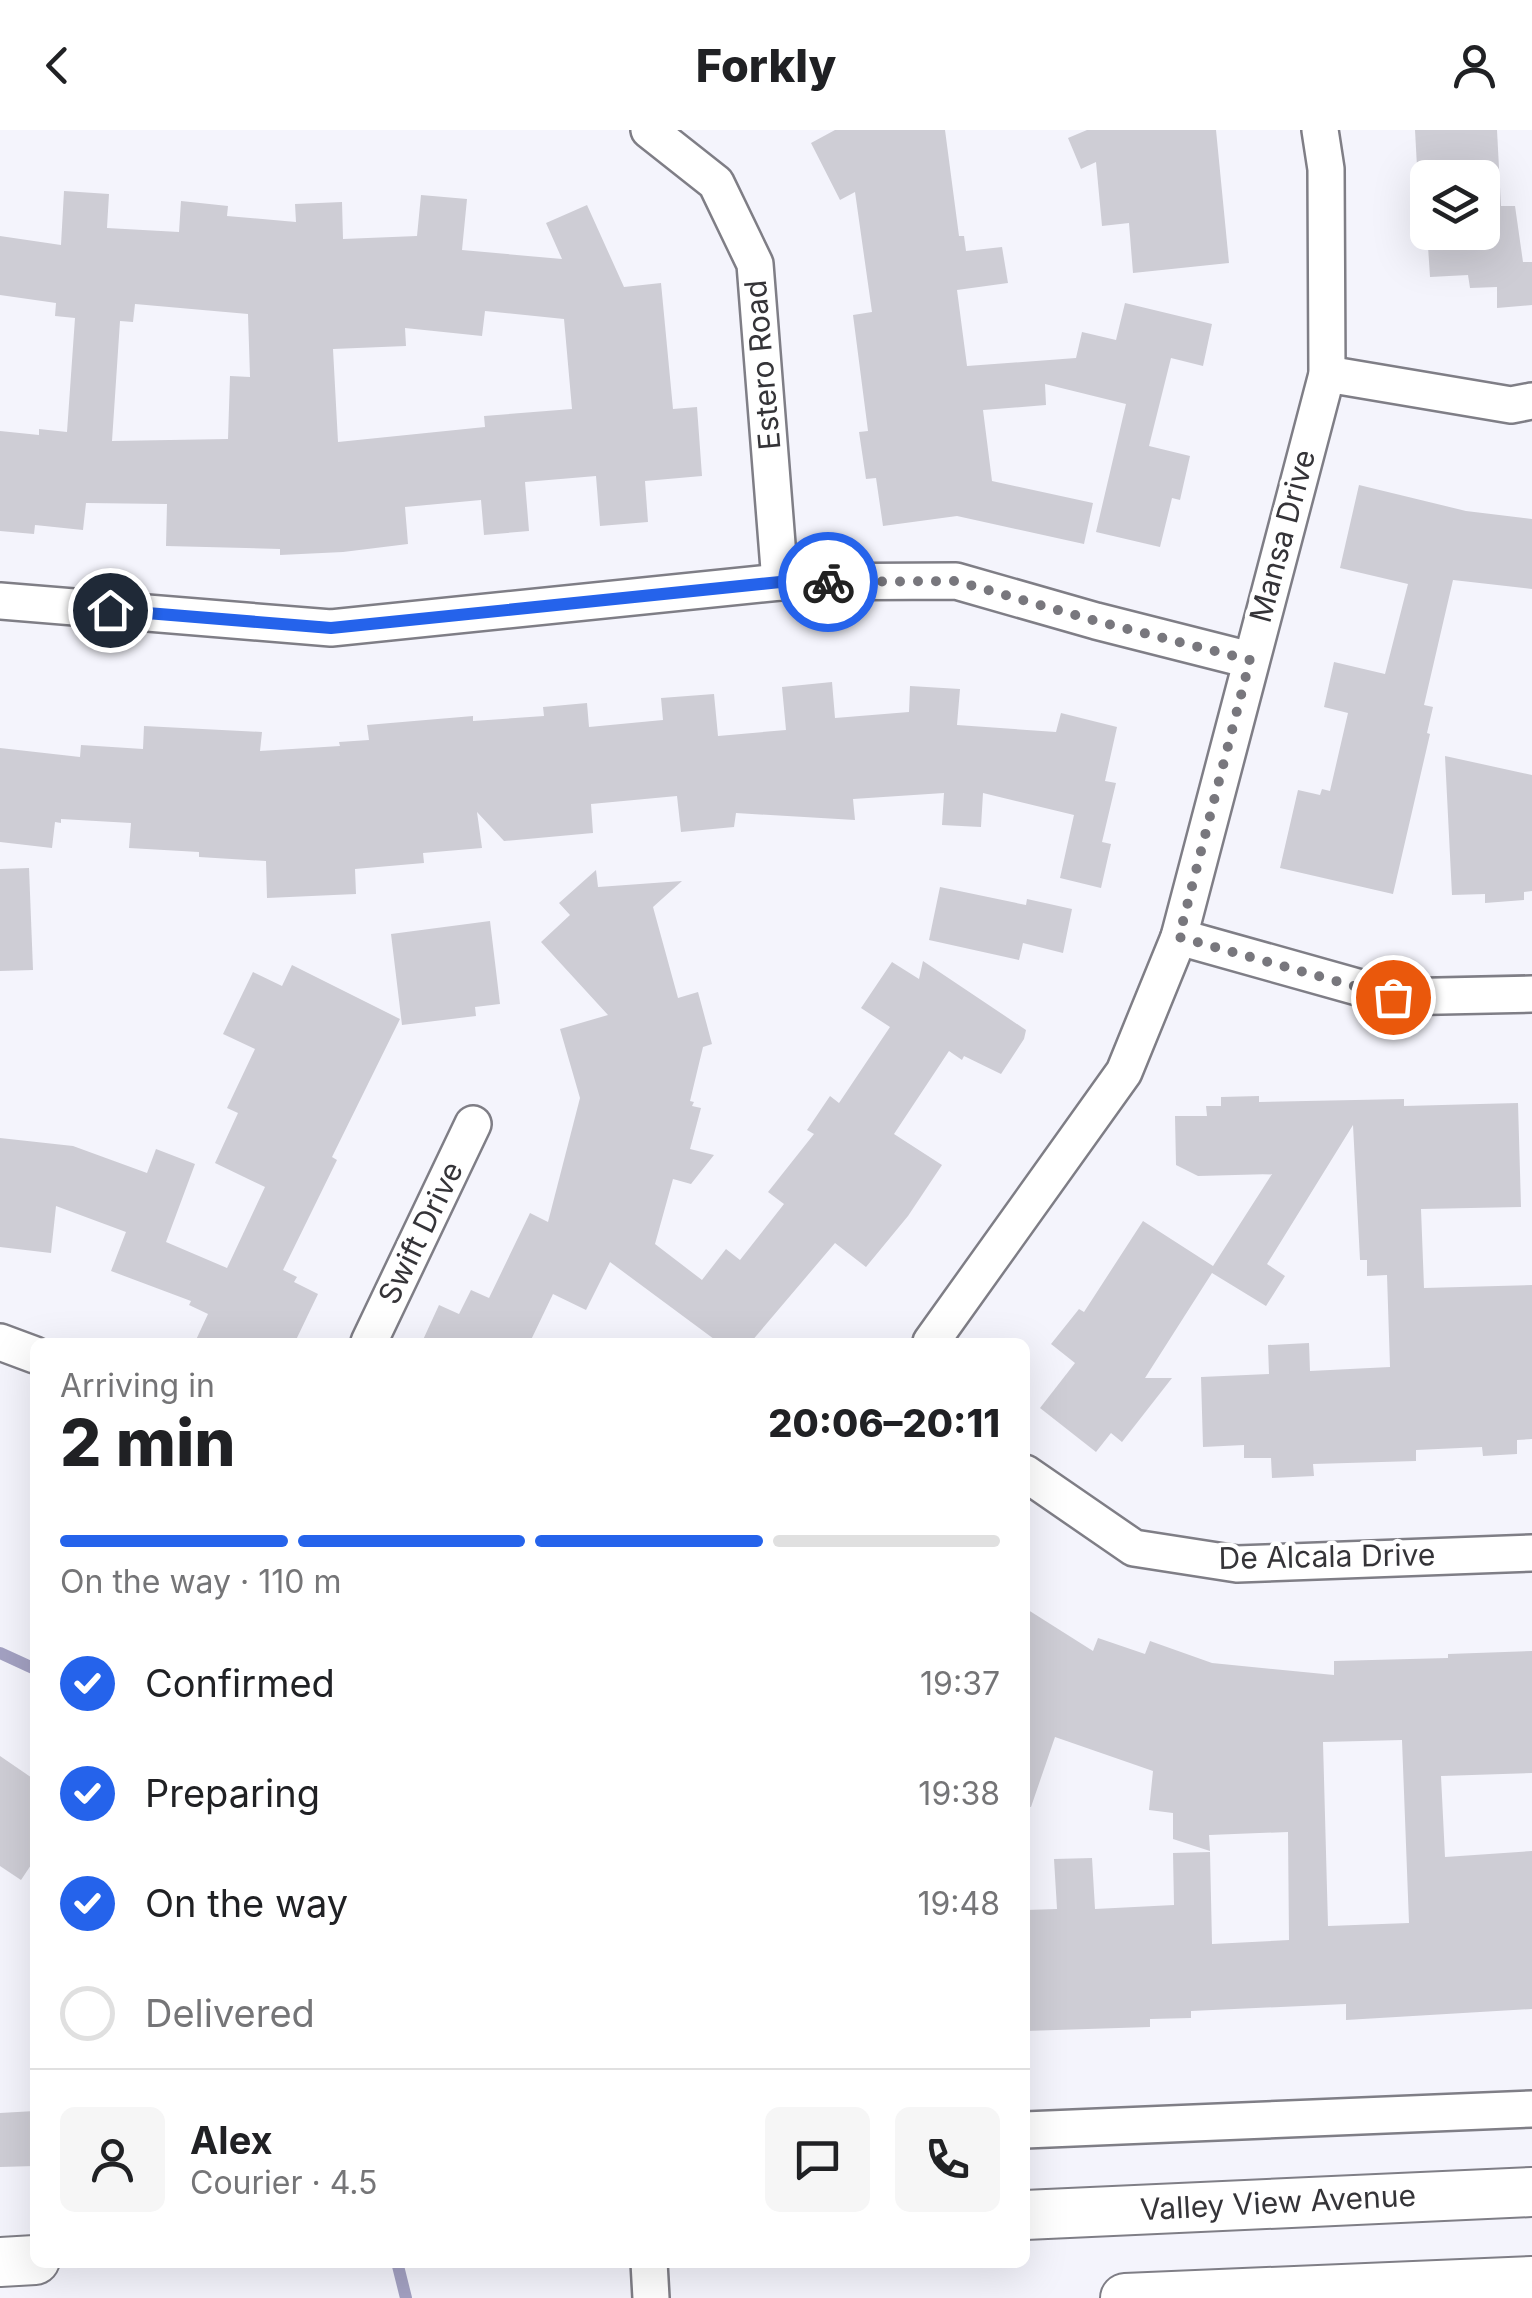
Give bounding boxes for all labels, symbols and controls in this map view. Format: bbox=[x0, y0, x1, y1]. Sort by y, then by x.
icon: back bbox=[30, 38, 85, 93]
text: Forkly bbox=[696, 38, 836, 93]
icon: person bbox=[1447, 38, 1502, 93]
map controls bbox=[1410, 160, 1500, 250]
button: layers bbox=[1410, 160, 1500, 250]
street label: Estero Road bbox=[737, 279, 787, 452]
street label: Mansa Drive bbox=[1242, 445, 1322, 626]
courier bbox=[778, 532, 878, 632]
icon: bike bbox=[801, 555, 856, 610]
pin bbox=[68, 568, 153, 653]
icon: home bbox=[83, 583, 138, 638]
pin bbox=[1351, 955, 1436, 1040]
icon: bag bbox=[1366, 970, 1421, 1025]
street label: Swift Drive bbox=[370, 1156, 470, 1310]
text: Arriving in bbox=[60, 1366, 215, 1405]
text: 20:06–20:11 bbox=[768, 1400, 1000, 1446]
text: 2 min bbox=[60, 1403, 236, 1482]
street label: De Alcala Drive bbox=[1218, 1536, 1436, 1576]
text: On the way · 110 m bbox=[60, 1562, 342, 1601]
icon: check bbox=[60, 1656, 115, 1711]
text: Confirmed bbox=[145, 1660, 335, 1706]
text: 19:37 bbox=[920, 1664, 1000, 1703]
icon: check bbox=[60, 1766, 115, 1821]
text: Preparing bbox=[145, 1770, 320, 1816]
text: 19:38 bbox=[918, 1774, 1000, 1813]
icon: check bbox=[60, 1876, 115, 1931]
text: On the way bbox=[145, 1880, 348, 1926]
text: 19:48 bbox=[917, 1884, 1000, 1923]
text: Delivered bbox=[145, 1990, 315, 2036]
button: person bbox=[60, 2107, 165, 2212]
button: chat bbox=[765, 2107, 870, 2212]
button: phone bbox=[895, 2107, 1000, 2212]
text: Alex bbox=[190, 2117, 273, 2163]
text: Courier · 4.5 bbox=[190, 2163, 378, 2202]
street label: Valley View Avenue bbox=[1139, 2177, 1417, 2227]

